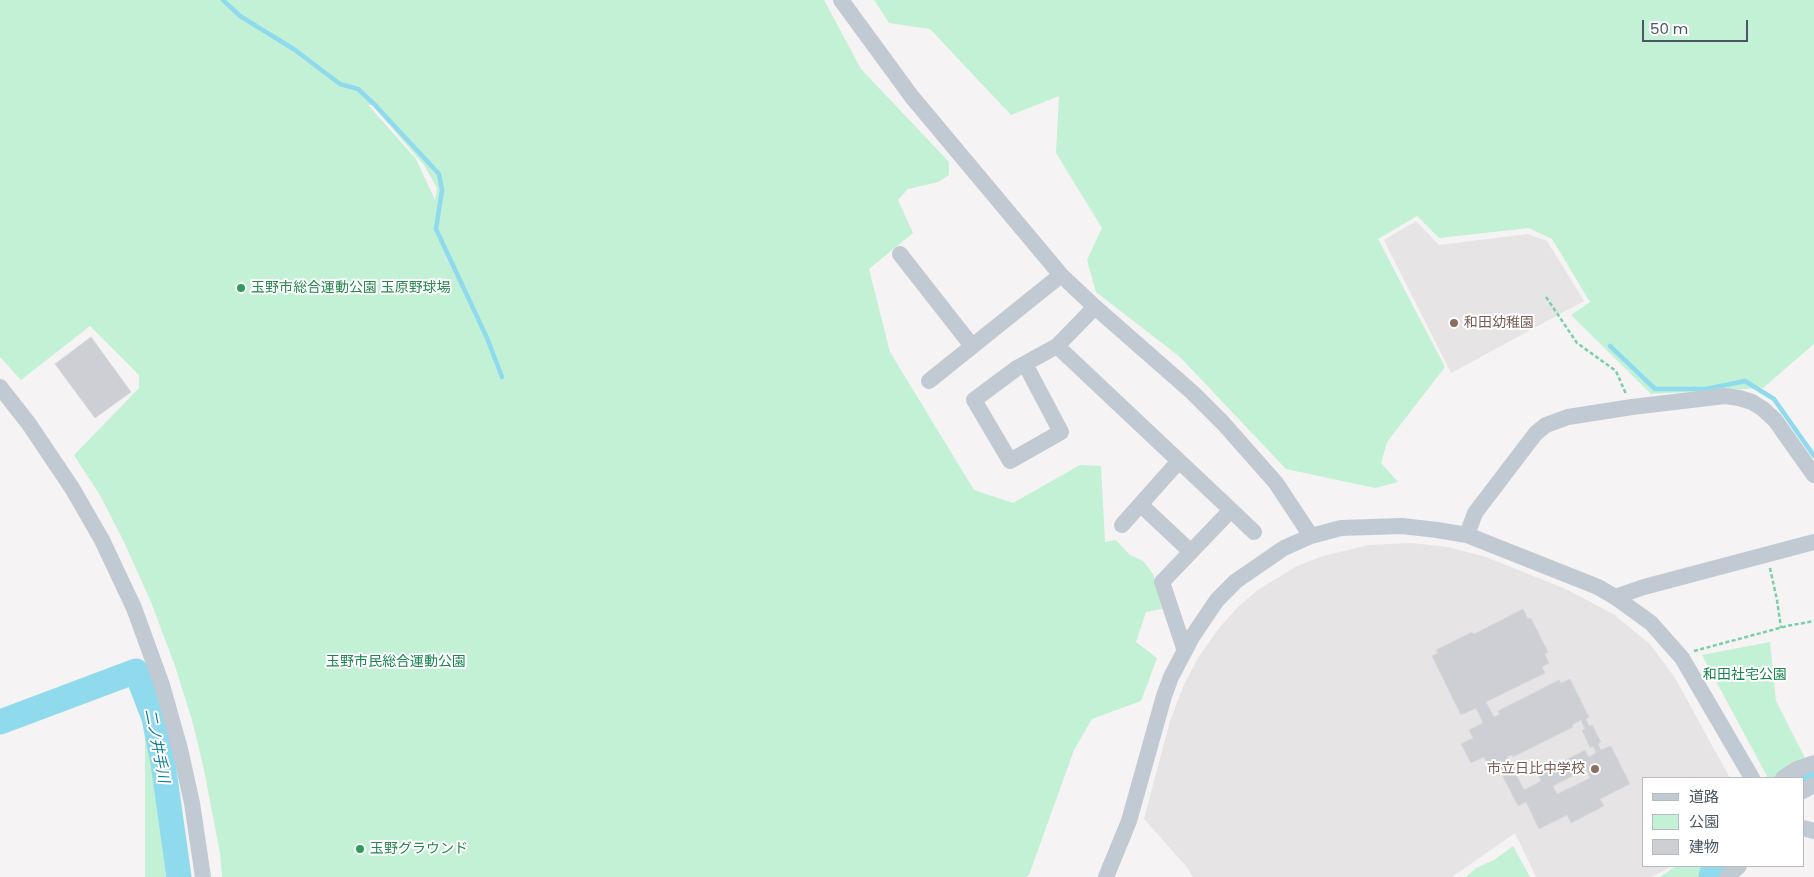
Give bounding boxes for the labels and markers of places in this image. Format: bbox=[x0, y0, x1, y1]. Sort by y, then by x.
place label: 玉野市総合運動公園 玉原野球場 bbox=[251, 280, 451, 296]
marker: 玉野市総合運動公園 玉原野球場 bbox=[235, 282, 247, 294]
place label: 和田幼稚園 bbox=[1464, 315, 1534, 331]
marker: 和田幼稚園 bbox=[1448, 317, 1460, 329]
place label: 市立日比中学校 bbox=[1487, 761, 1585, 777]
marker: 市立日比中学校 bbox=[1589, 763, 1601, 775]
place label: 玉野グラウンド bbox=[370, 841, 468, 857]
marker: 玉野グラウンド bbox=[354, 843, 366, 855]

